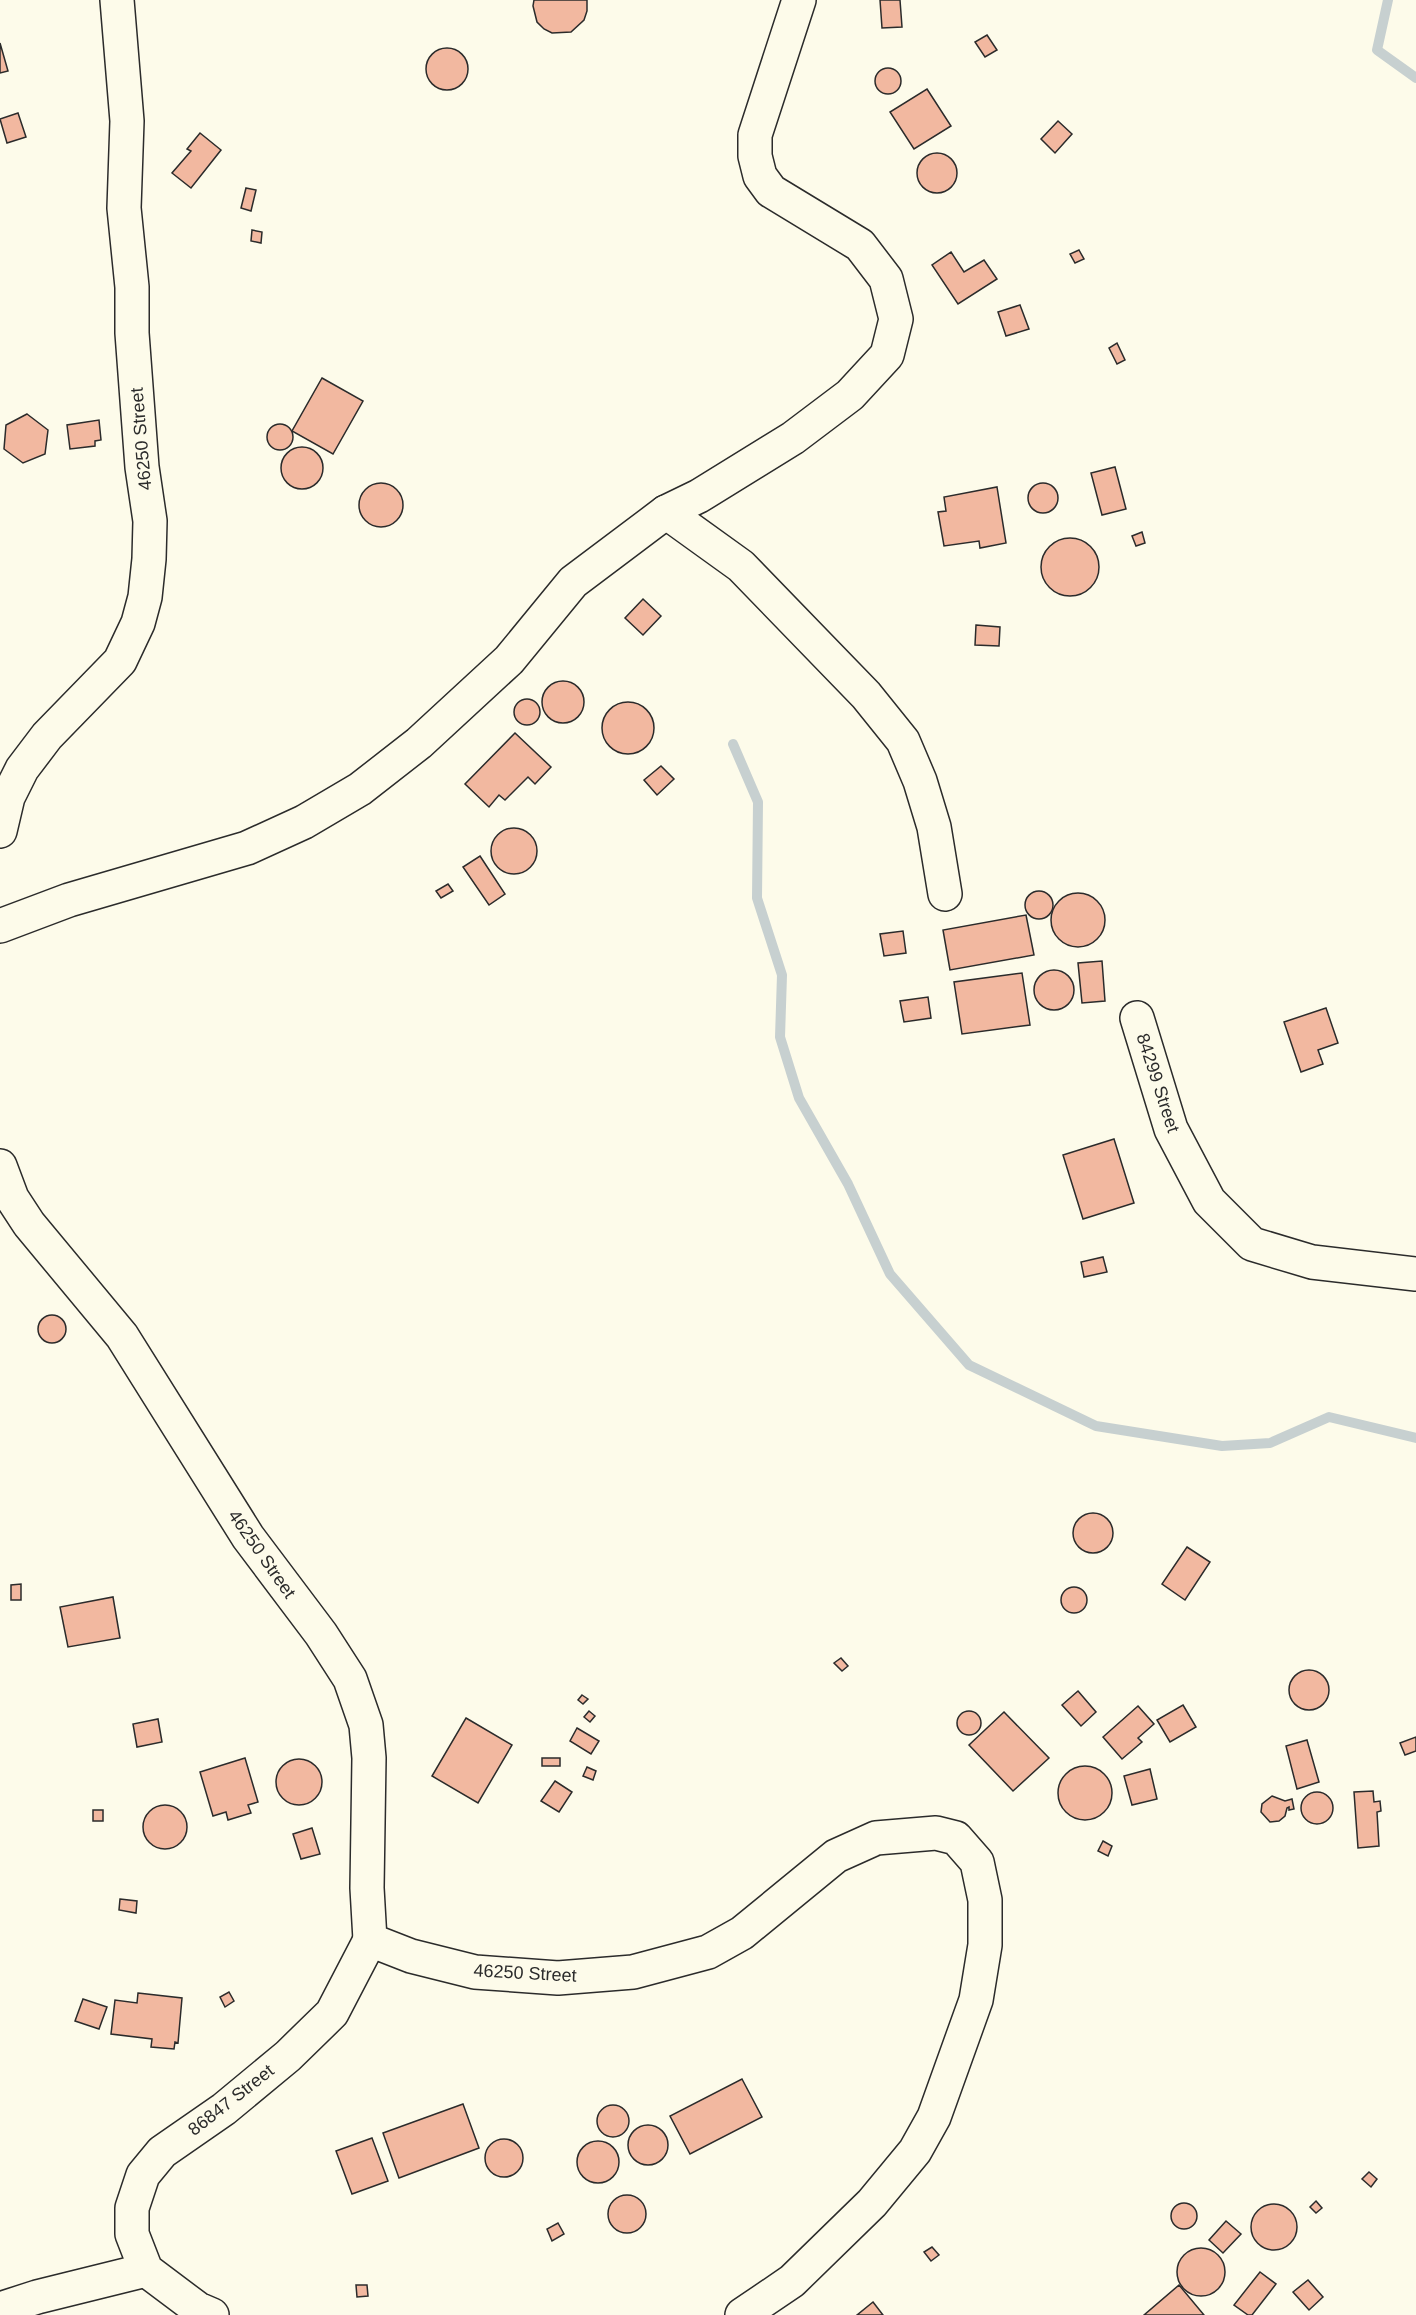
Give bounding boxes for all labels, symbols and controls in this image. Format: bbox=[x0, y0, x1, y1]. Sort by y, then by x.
street label: 46250 Street bbox=[127, 387, 155, 491]
street label: 84299 Street bbox=[1133, 1031, 1183, 1135]
street label: 46250 Street bbox=[224, 1506, 300, 1602]
street label: 46250 Street bbox=[473, 1960, 577, 1986]
street label: 86847 Street bbox=[184, 2060, 278, 2140]

